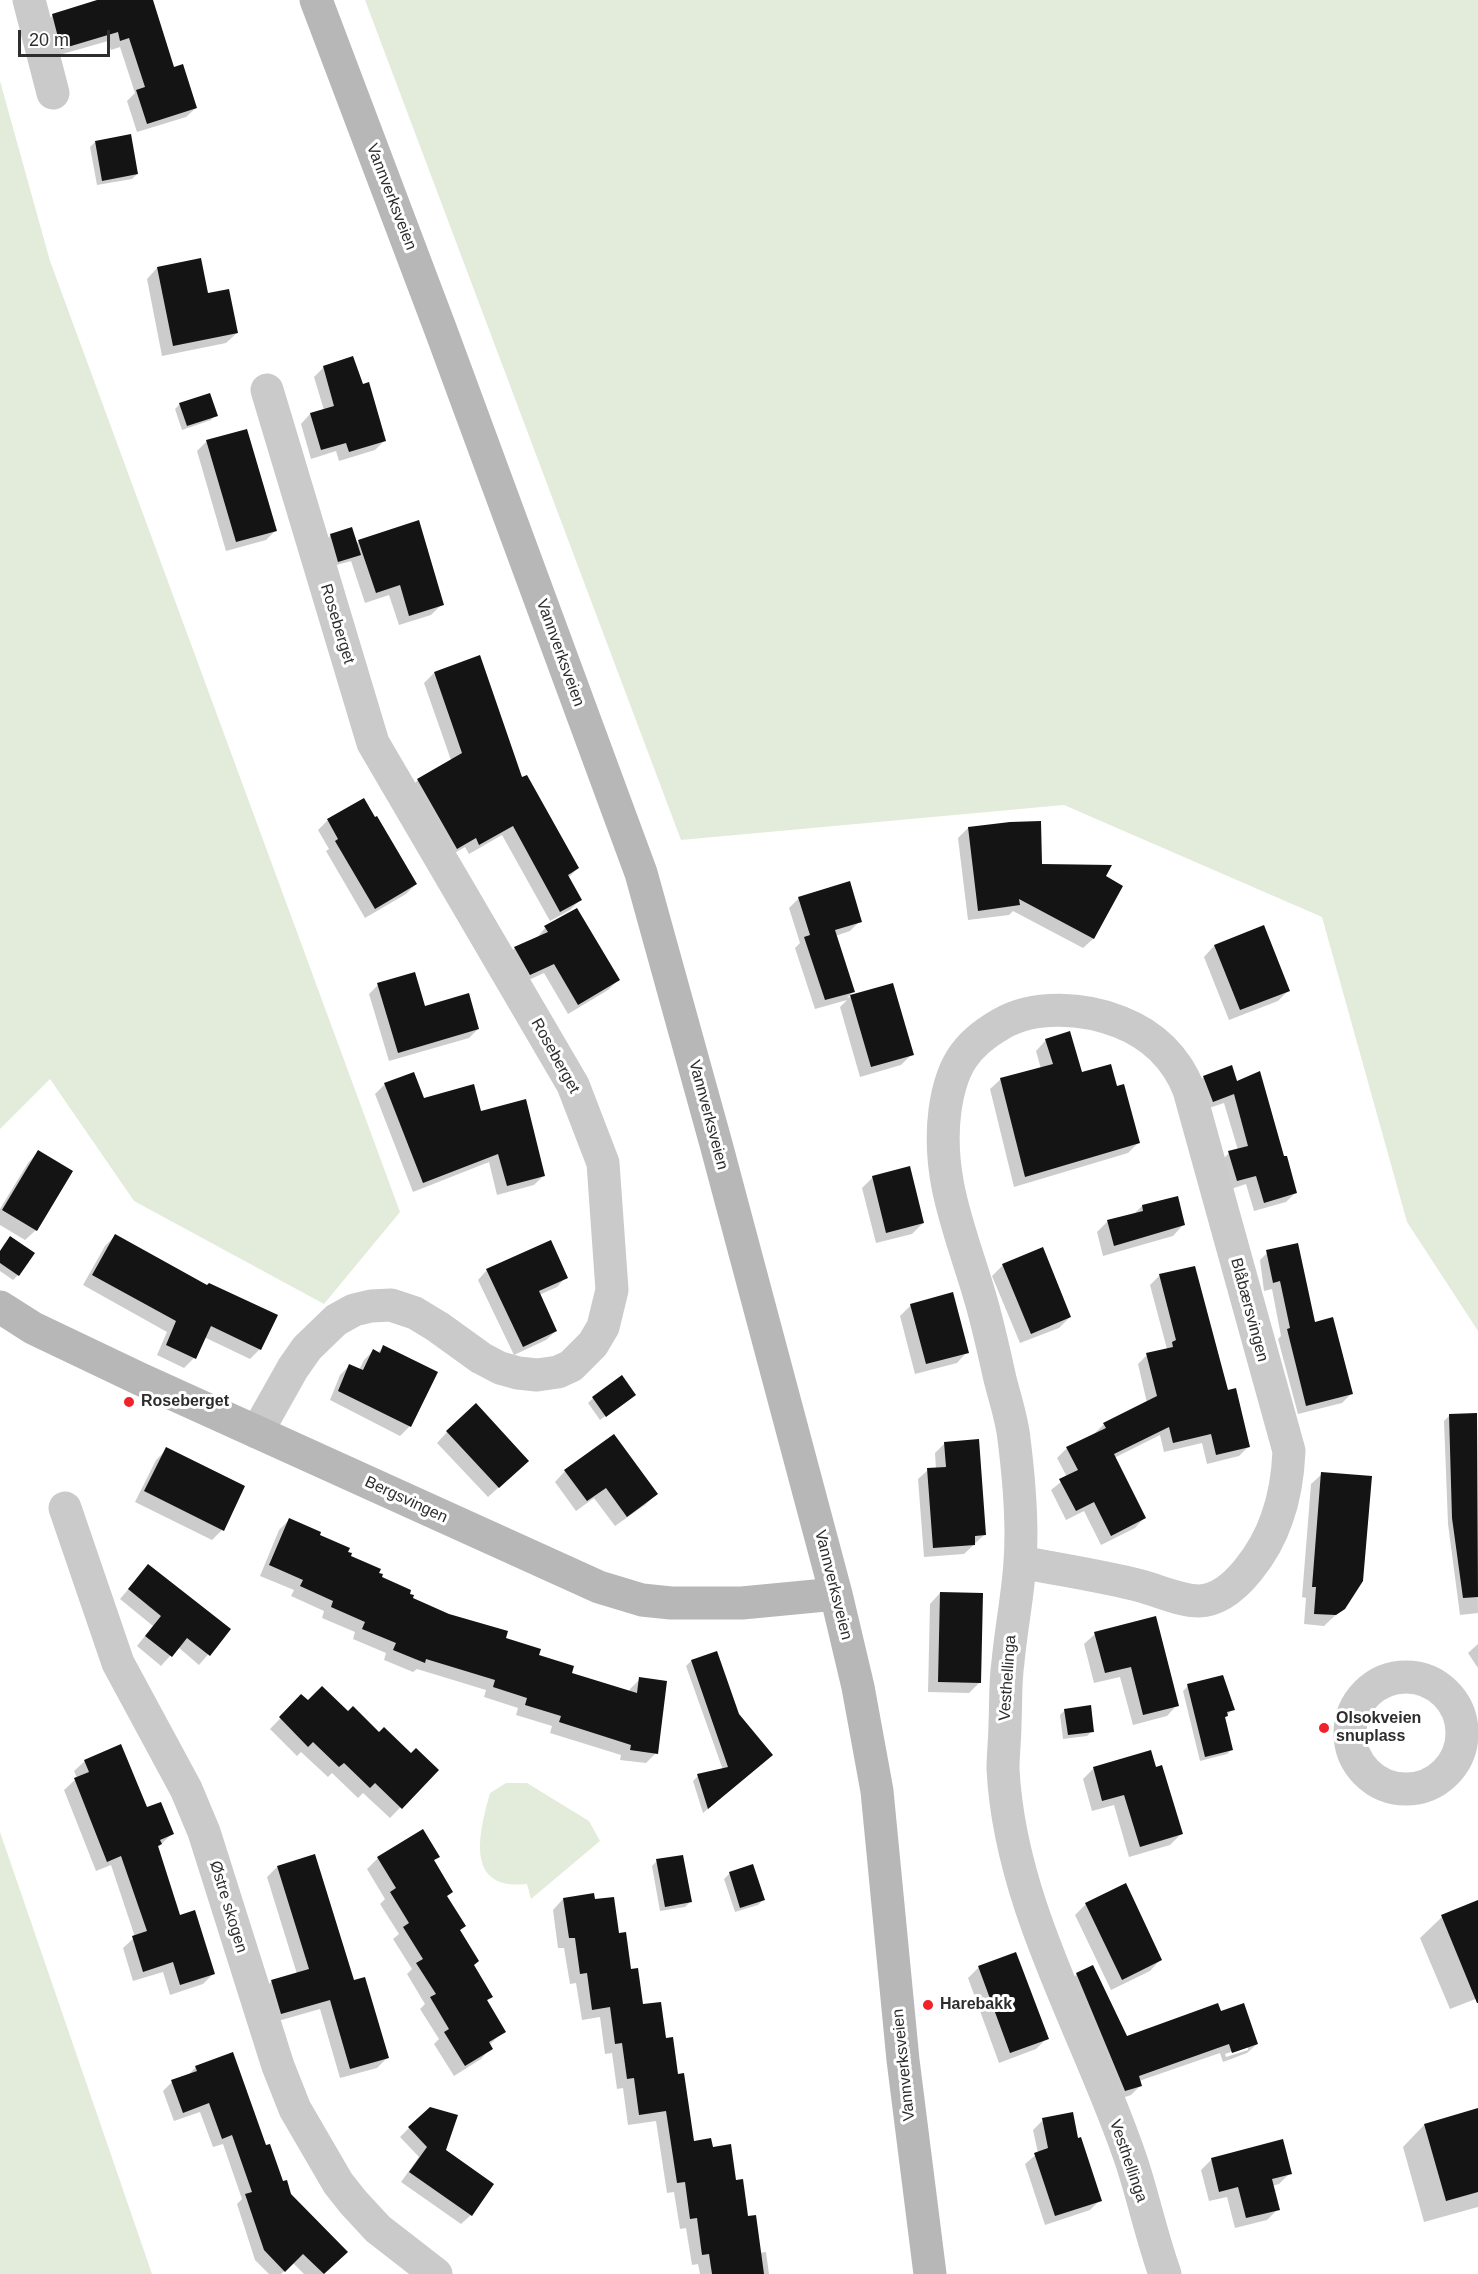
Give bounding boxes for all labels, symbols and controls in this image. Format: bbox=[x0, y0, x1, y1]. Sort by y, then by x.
scale bar bbox=[21, 18, 112, 56]
text: 20 m bbox=[29, 30, 69, 50]
street label: Vannverksveien bbox=[362, 141, 420, 253]
street label: Roseberget bbox=[316, 582, 358, 666]
street label: Vannverksveien bbox=[532, 597, 588, 709]
street label: Roseberget bbox=[527, 1015, 583, 1097]
street label: Vannverksveien bbox=[684, 1058, 732, 1172]
street label: Blåbærsvingen bbox=[1226, 1256, 1272, 1364]
place label: Roseberget bbox=[141, 1392, 229, 1412]
marker: Roseberget bbox=[122, 1395, 136, 1409]
street label: Bergsvingen bbox=[362, 1473, 450, 1527]
street label: Vannverksveien bbox=[810, 1528, 856, 1642]
street label: Vesthellinga bbox=[995, 1634, 1021, 1722]
place label: Olsokveien snuplass bbox=[1336, 1709, 1421, 1747]
marker: Olsokveien snuplass bbox=[1317, 1721, 1331, 1735]
street label: Østre skogen bbox=[205, 1859, 251, 1955]
place label: Harebakk bbox=[940, 1995, 1012, 2015]
marker: Harebakk bbox=[921, 1998, 935, 2012]
street label: Vannverksveien bbox=[889, 2008, 919, 2122]
street label: Vesthellinga bbox=[1105, 2117, 1151, 2205]

